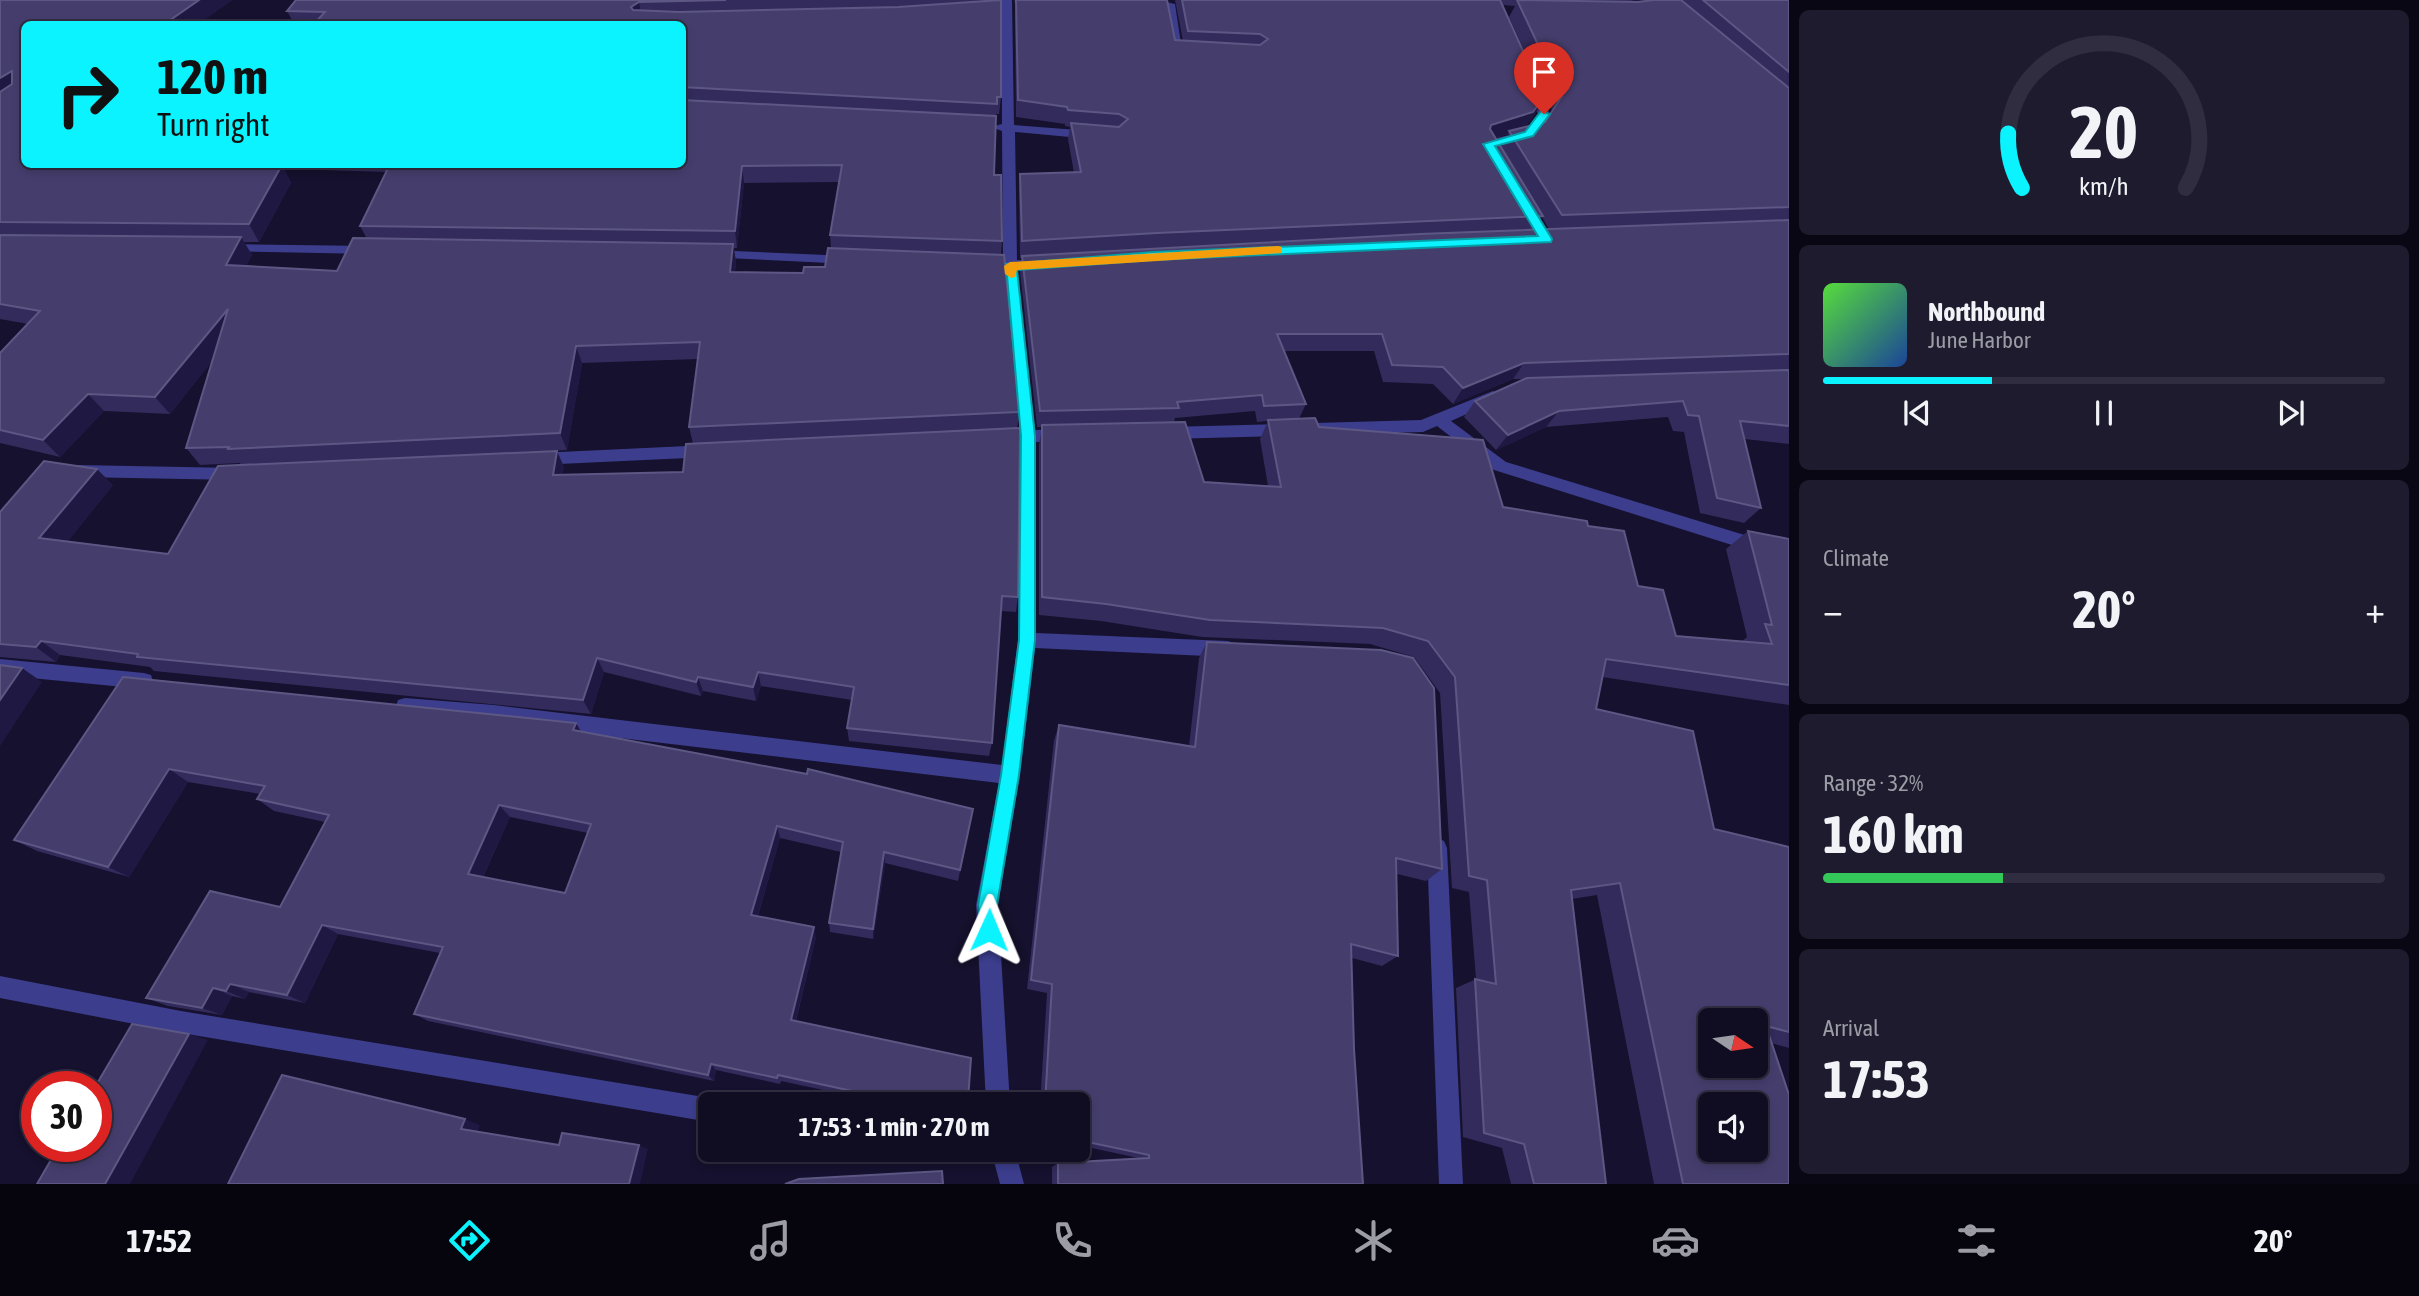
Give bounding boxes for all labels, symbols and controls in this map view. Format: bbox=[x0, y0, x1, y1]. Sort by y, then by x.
pin bbox=[1514, 42, 1574, 114]
text: 120 m bbox=[157, 48, 268, 104]
icon: right bbox=[42, 49, 133, 140]
icon: arrive bbox=[1525, 53, 1563, 91]
text: 20 bbox=[2070, 91, 2138, 174]
text: Turn right bbox=[157, 106, 270, 143]
text: km/h bbox=[2079, 172, 2129, 200]
text: Northbound bbox=[1928, 297, 2045, 327]
text: June Harbor bbox=[1928, 327, 2031, 353]
icon: previous bbox=[1898, 394, 1936, 432]
icon: pause bbox=[2085, 394, 2123, 432]
icon: next bbox=[2272, 394, 2310, 432]
text: Climate bbox=[1823, 545, 1889, 571]
text: 20° bbox=[2072, 579, 2136, 639]
text: − bbox=[1823, 588, 1843, 631]
text: + bbox=[2365, 588, 2385, 631]
text: Range · 32% bbox=[1823, 770, 1923, 796]
text: 160 km bbox=[1823, 804, 1964, 864]
position arrow bbox=[952, 893, 1026, 967]
north arrow bbox=[1698, 1008, 1768, 1078]
map controls bbox=[1698, 1008, 1768, 1162]
text: Arrival bbox=[1823, 1015, 1879, 1041]
text: 17:53 bbox=[1823, 1049, 1930, 1109]
speed limit sign: 30 bbox=[21, 1071, 112, 1162]
button: sound bbox=[1698, 1092, 1768, 1162]
text: 17:53 · 1 min · 270 m bbox=[799, 1112, 989, 1142]
icon: directions bbox=[445, 1216, 494, 1265]
icon: music bbox=[746, 1216, 795, 1265]
icon: phone bbox=[1048, 1216, 1097, 1265]
icon: climate bbox=[1349, 1216, 1398, 1265]
icon: car bbox=[1651, 1216, 1700, 1265]
icon: filters bbox=[1952, 1216, 2001, 1265]
text: 17:52 bbox=[126, 1222, 192, 1259]
text: 20° bbox=[2254, 1222, 2293, 1259]

